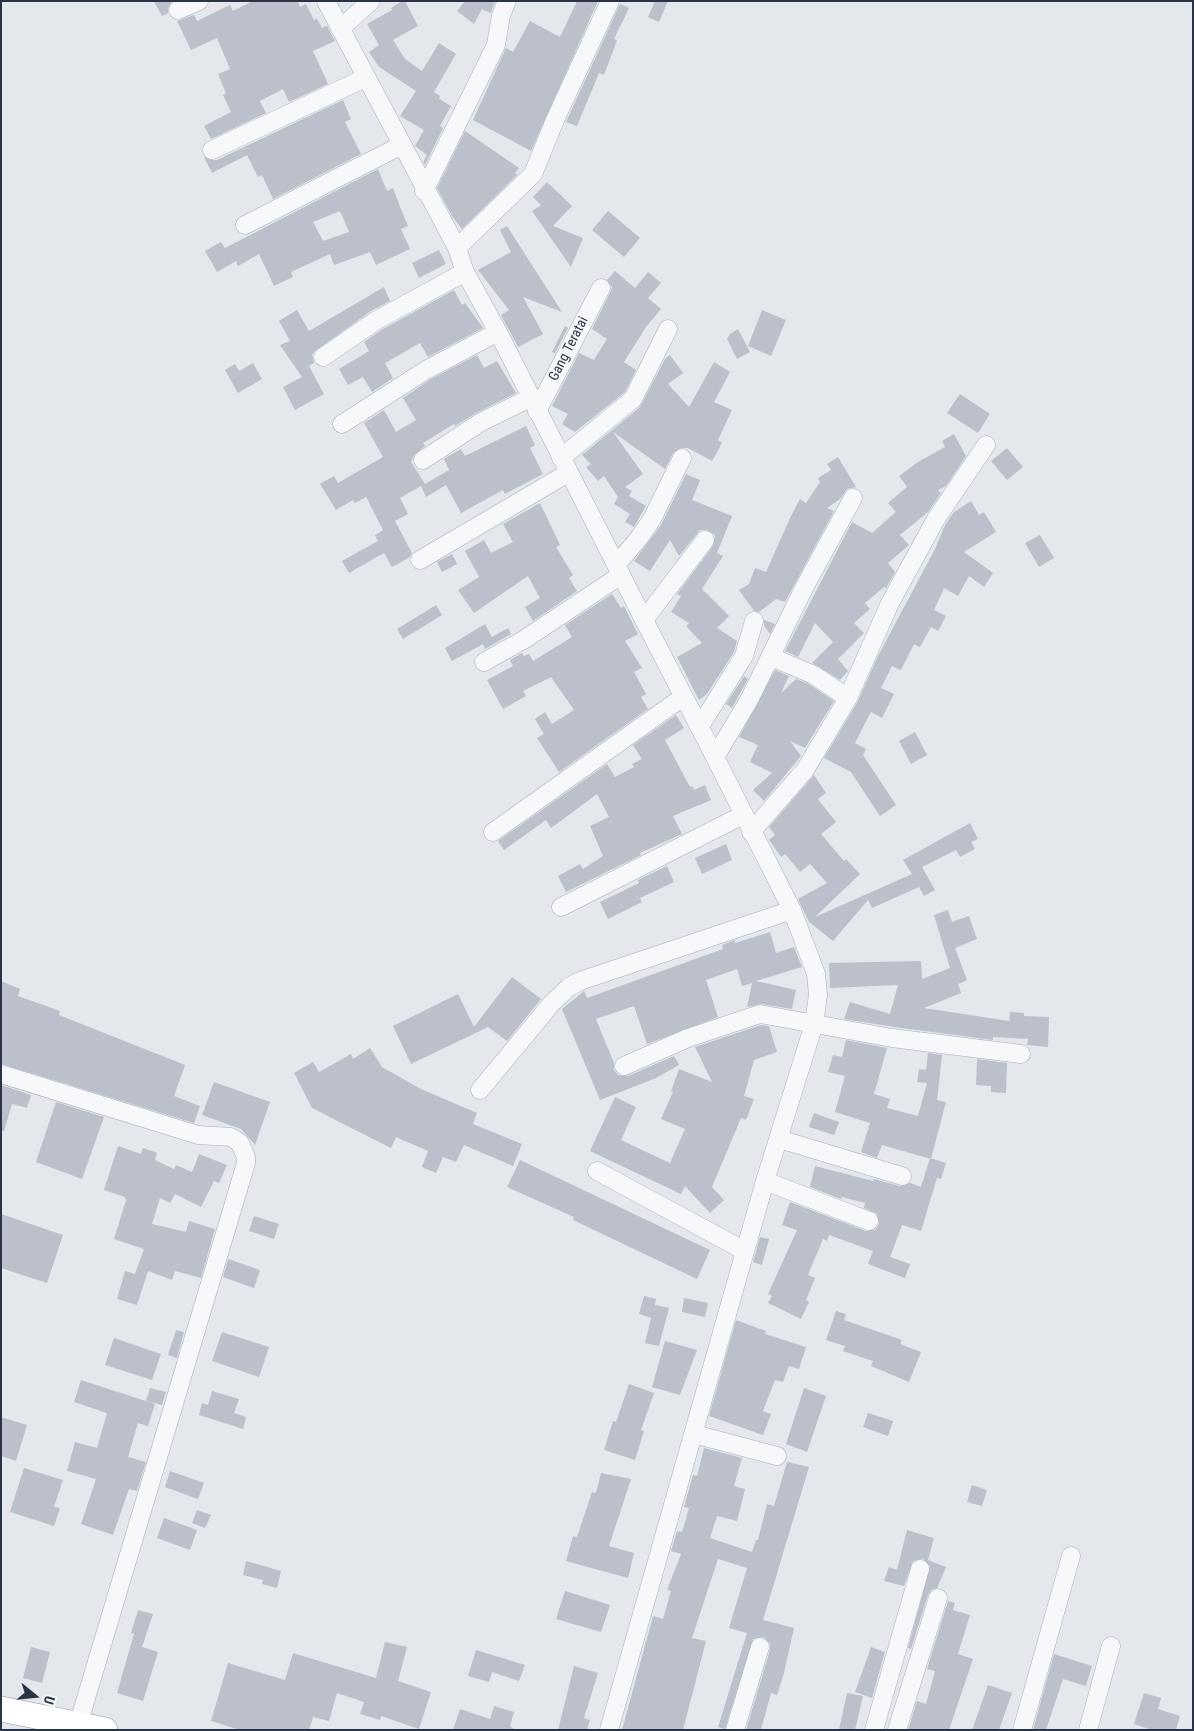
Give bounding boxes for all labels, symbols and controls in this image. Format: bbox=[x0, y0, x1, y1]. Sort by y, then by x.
street label: Gang Teratai bbox=[546, 314, 592, 384]
north arrow bbox=[10, 1671, 60, 1721]
text: U bbox=[41, 1694, 58, 1707]

